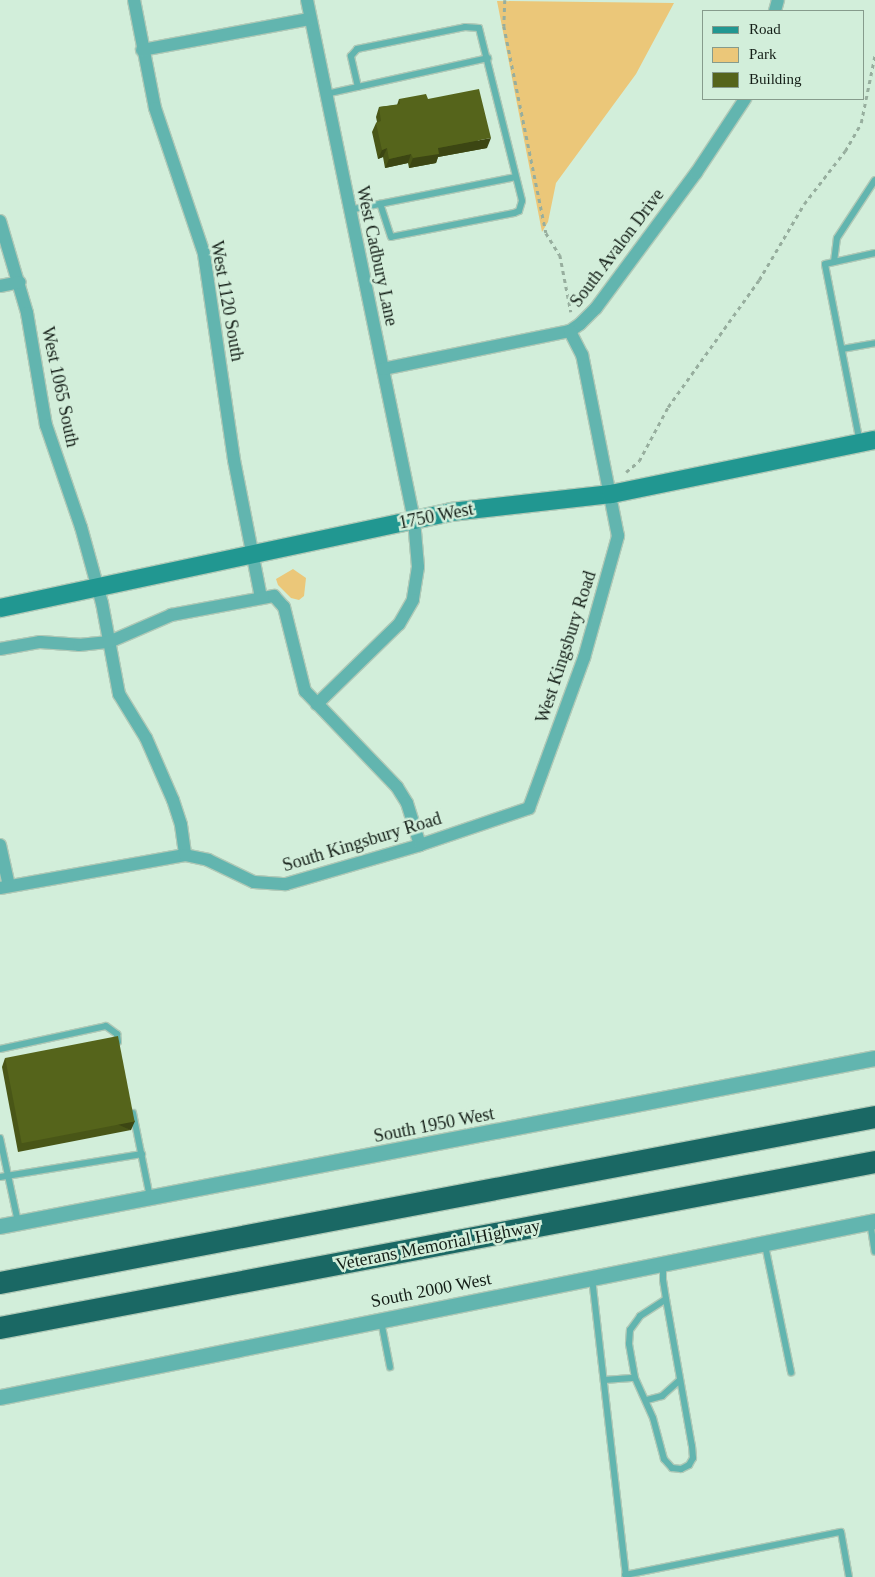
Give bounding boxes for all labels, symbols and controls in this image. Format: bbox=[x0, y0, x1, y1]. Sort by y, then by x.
legend bbox=[702, 10, 865, 100]
text: Road bbox=[749, 21, 781, 37]
text: Park bbox=[749, 46, 777, 62]
text: Building bbox=[749, 71, 802, 87]
street label: West Cadbury Lane bbox=[352, 184, 402, 328]
street label: South Avalon Drive bbox=[565, 184, 669, 312]
street label: West 1120 South bbox=[206, 239, 248, 363]
street label: West 1065 South bbox=[37, 325, 83, 449]
street label: 1750 West bbox=[397, 498, 475, 534]
street label: West Kingsbury Road bbox=[531, 568, 601, 726]
street label: South Kingsbury Road bbox=[280, 808, 444, 876]
street label: South 1950 West bbox=[372, 1103, 496, 1147]
street label: Veterans Memorial Highway bbox=[334, 1215, 542, 1275]
street label: South 2000 West bbox=[369, 1268, 493, 1312]

